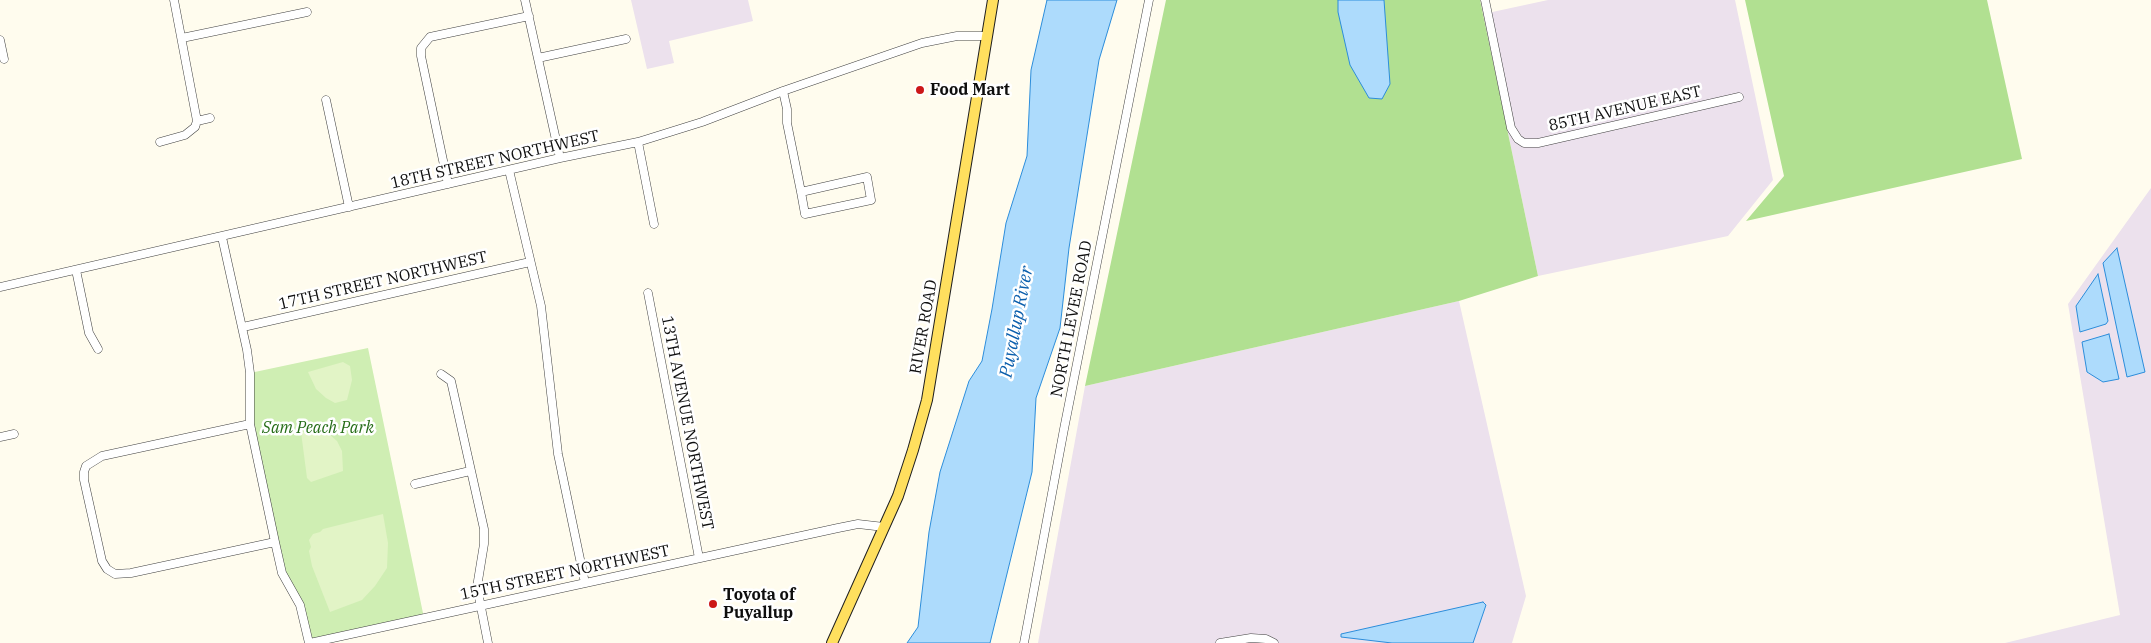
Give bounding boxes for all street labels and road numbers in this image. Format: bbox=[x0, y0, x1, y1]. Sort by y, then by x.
street label: 85TH AVENUE EAST bbox=[1547, 82, 1703, 136]
street label: 18TH STREET NORTHWEST bbox=[389, 127, 601, 193]
street label: NORTH LEVEE ROAD bbox=[1047, 239, 1097, 399]
street label: 17TH STREET NORTHWEST bbox=[277, 248, 489, 314]
street label: RIVER ROAD bbox=[906, 278, 942, 376]
street label: 13TH AVENUE NORTHWEST bbox=[657, 314, 717, 532]
street label: 15TH STREET NORTHWEST bbox=[459, 541, 671, 605]

